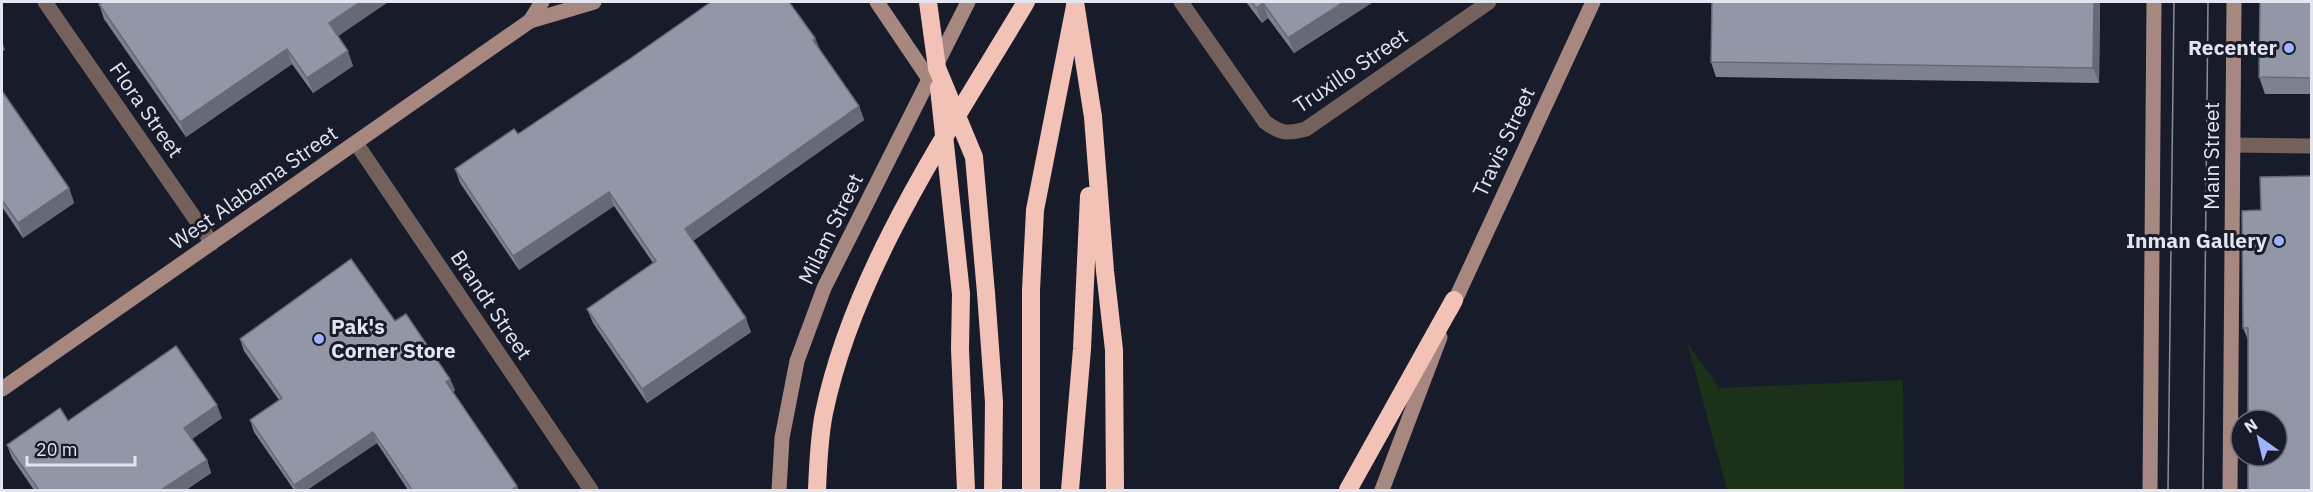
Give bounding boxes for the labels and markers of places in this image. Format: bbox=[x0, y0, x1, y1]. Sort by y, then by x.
place label: Recenter bbox=[2188, 33, 2278, 61]
marker: Recenter bbox=[2282, 41, 2296, 55]
place label: Inman Gallery bbox=[2126, 226, 2268, 254]
marker: Inman Gallery bbox=[2272, 234, 2286, 248]
place label: Pak's Corner Store bbox=[331, 312, 456, 364]
marker: Pak's Corner Store bbox=[312, 332, 326, 346]

